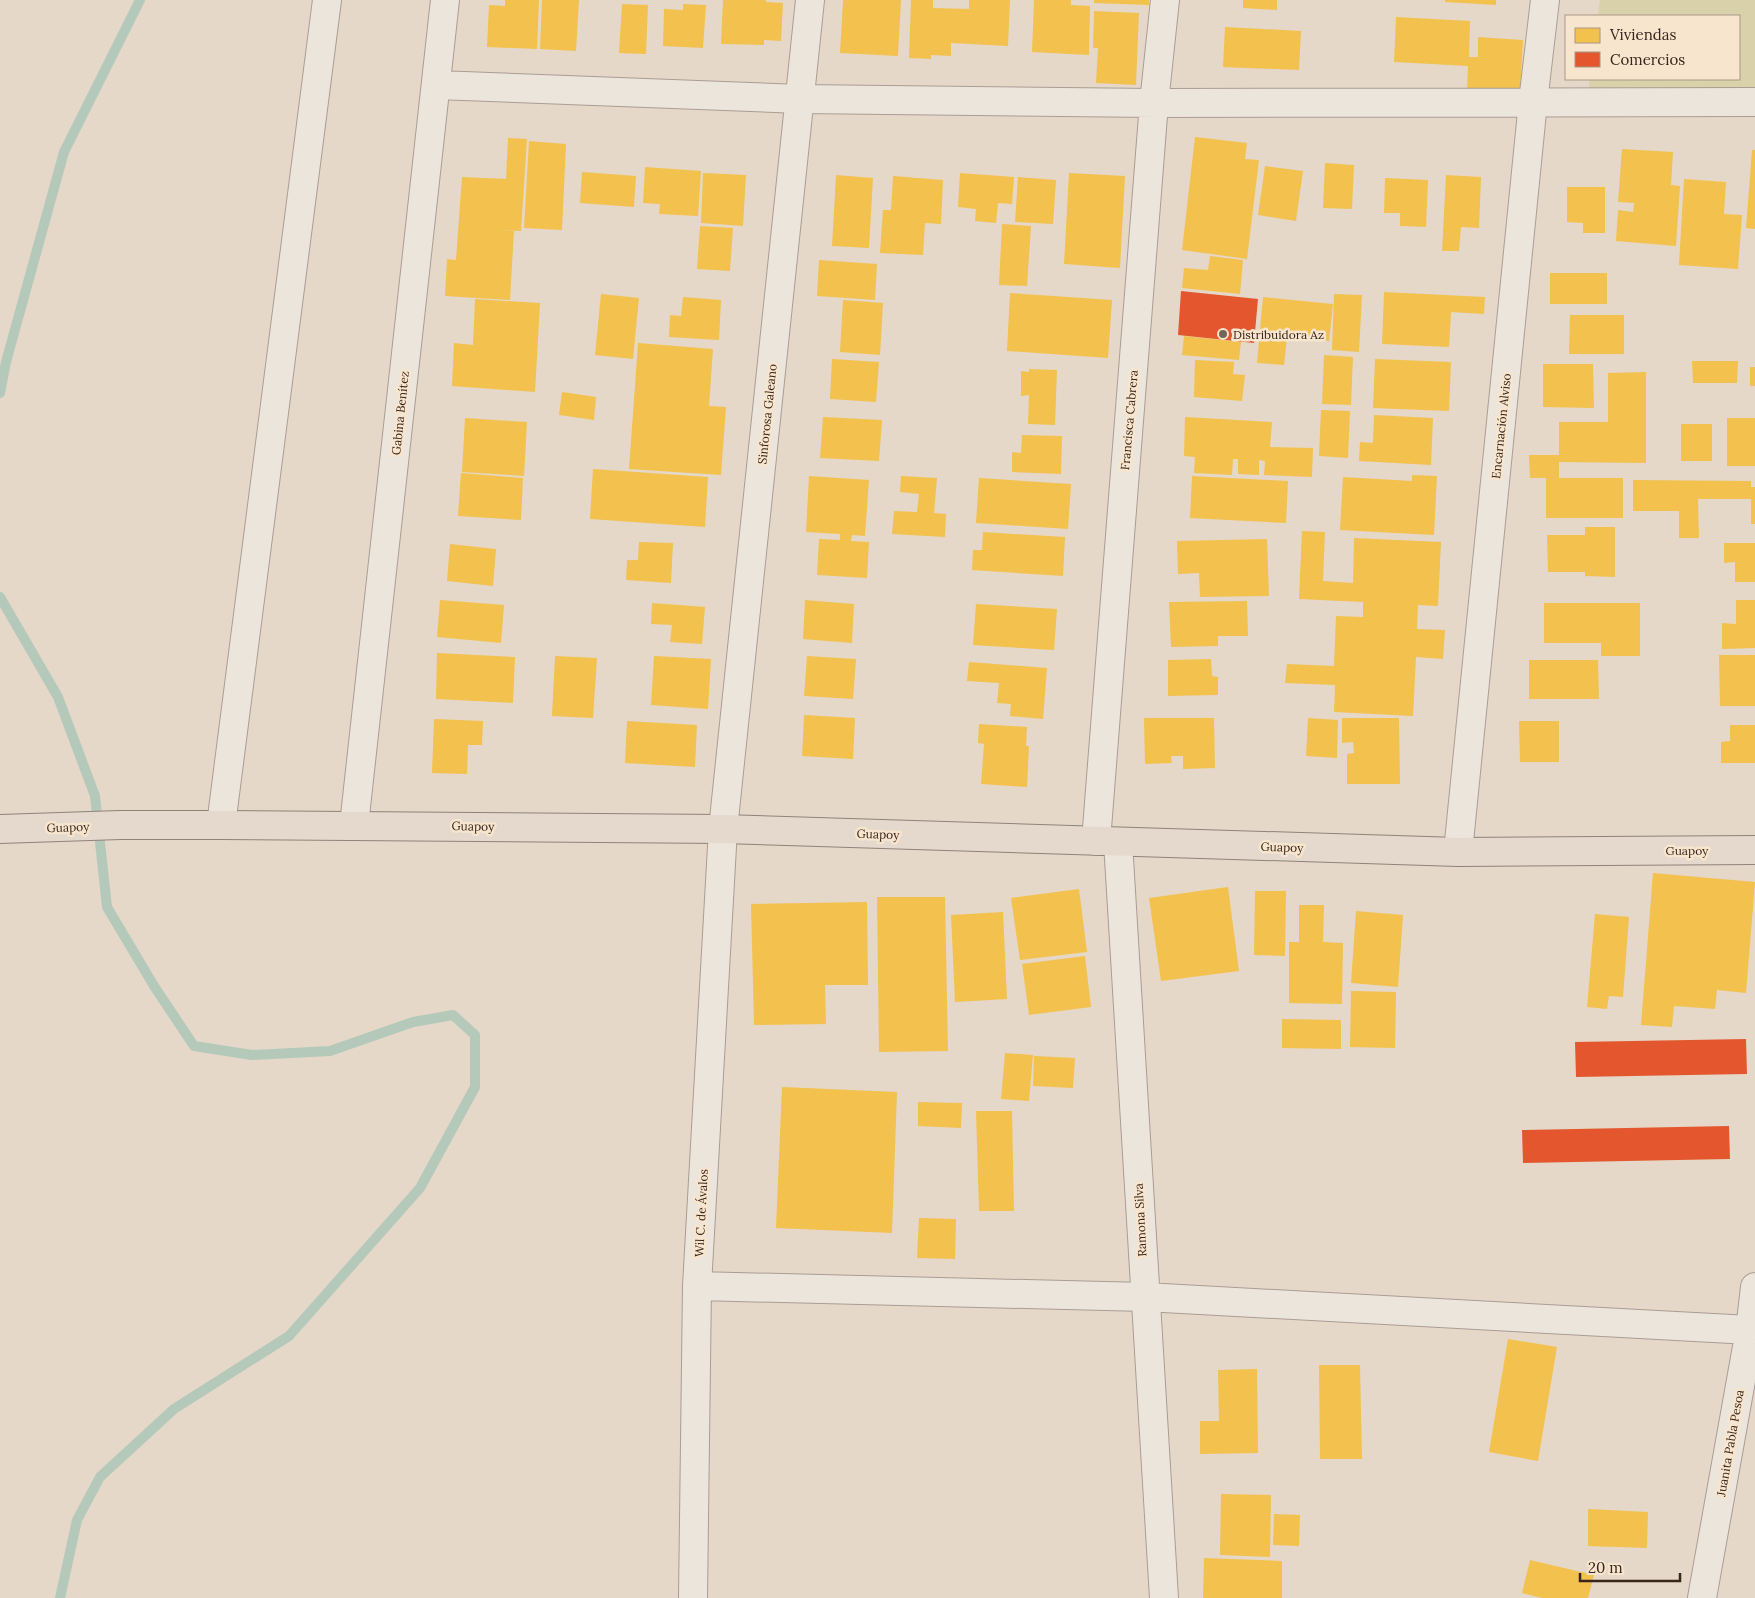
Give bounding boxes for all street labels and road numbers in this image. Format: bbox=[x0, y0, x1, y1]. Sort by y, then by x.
street label: Sinforosa Galeano bbox=[754, 363, 780, 465]
street label: Francisca Cabrera bbox=[1117, 369, 1141, 471]
street label: Gabina Benítez bbox=[388, 370, 412, 456]
street label: Encarnación Alviso bbox=[1488, 373, 1514, 479]
street label: Guapoy bbox=[451, 818, 495, 834]
street label: Guapoy bbox=[46, 819, 90, 835]
street label: Guapoy bbox=[856, 826, 900, 842]
street label: Guapoy bbox=[1260, 839, 1304, 855]
street label: Guapoy bbox=[1666, 843, 1709, 858]
street label: Wil C. de Ávalos bbox=[691, 1168, 711, 1257]
street label: Ramona Silva bbox=[1131, 1183, 1149, 1257]
street label: Juanita Pabla Pesoa bbox=[1713, 1388, 1747, 1499]

